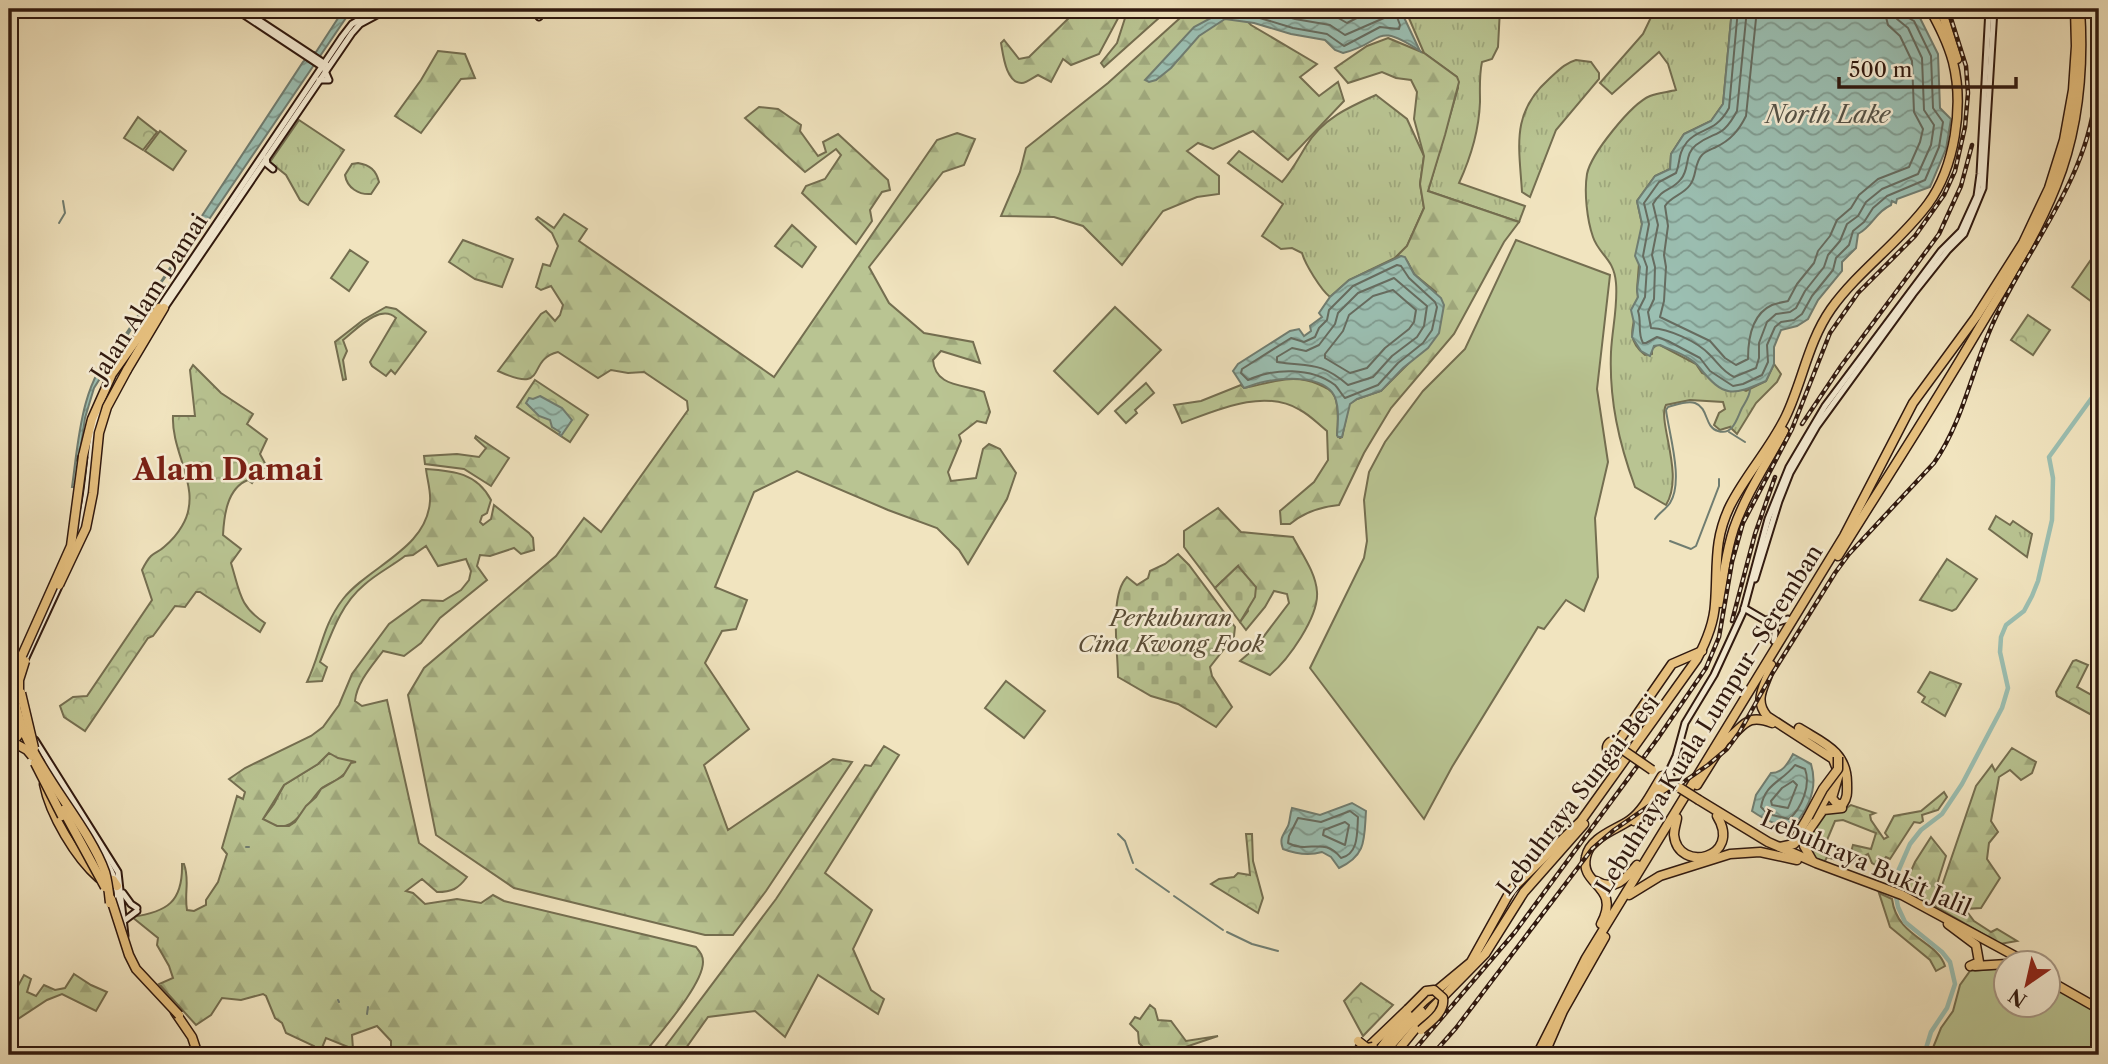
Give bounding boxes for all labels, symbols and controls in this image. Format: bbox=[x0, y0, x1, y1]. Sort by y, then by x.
scale bar bbox=[1839, 46, 2015, 90]
text: 500 m bbox=[1849, 57, 1913, 82]
water label: North Lake bbox=[1764, 100, 1892, 129]
street label: Jalan Alam Damai bbox=[83, 208, 213, 388]
district label: Alam Damai bbox=[132, 451, 323, 488]
street label: Lebuhraya Kuala Lumpur–Seremban bbox=[1589, 539, 1829, 899]
park label: Perkuburan Cina Kwong Fook bbox=[1078, 604, 1264, 658]
street label: Lebuhraya Sungai Besi bbox=[1491, 689, 1665, 901]
street label: Lebuhraya Bukit Jalil bbox=[1757, 804, 1976, 922]
north arrow bbox=[1993, 948, 2062, 1018]
text: N bbox=[2004, 984, 2031, 1012]

